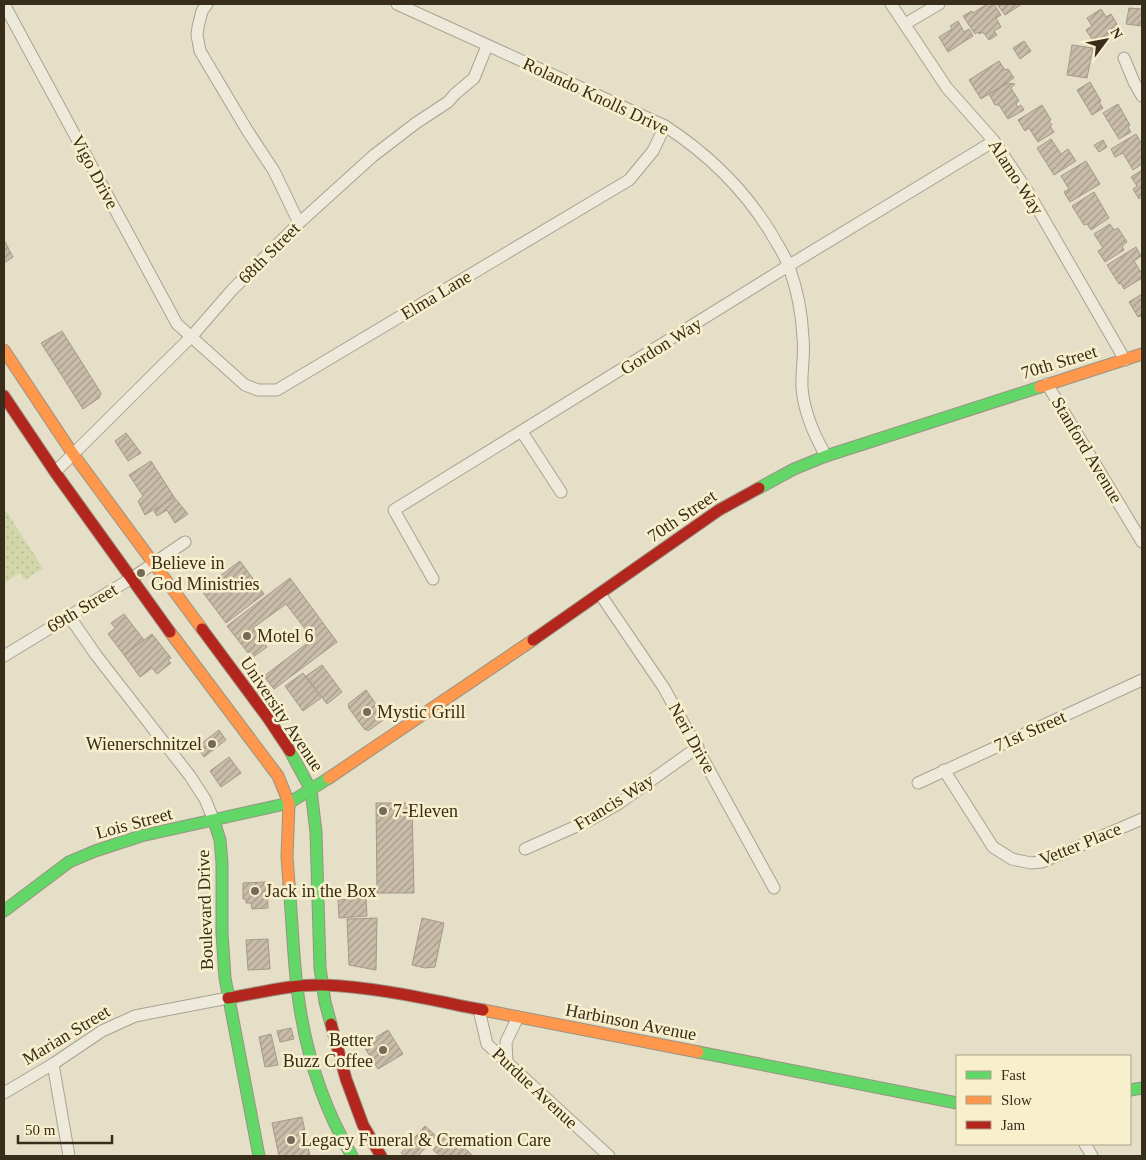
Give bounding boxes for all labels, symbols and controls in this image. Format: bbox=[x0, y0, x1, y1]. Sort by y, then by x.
north arrow bbox=[1081, 15, 1131, 65]
text: N bbox=[1108, 25, 1126, 42]
street label: Rolando Knolls Drive bbox=[520, 53, 672, 139]
street label: Vigo Drive bbox=[67, 132, 123, 212]
street label: Alamo Way bbox=[984, 136, 1048, 218]
street label: 68th Street bbox=[234, 218, 304, 288]
street label: Elma Lane bbox=[397, 266, 475, 324]
street label: Gordon Way bbox=[617, 313, 705, 379]
street label: 70th Street bbox=[1019, 341, 1099, 383]
street label: Stanford Avenue bbox=[1047, 393, 1127, 507]
street label: 70th Street bbox=[644, 486, 720, 546]
place label: Believe in God Ministries bbox=[151, 553, 260, 594]
marker: Believe in God Ministries bbox=[135, 567, 147, 579]
street label: 69th Street bbox=[43, 579, 121, 637]
place label: Motel 6 bbox=[257, 626, 314, 646]
marker: Motel 6 bbox=[241, 630, 253, 642]
street label: University Avenue bbox=[236, 653, 328, 775]
street label: Neri Drive bbox=[664, 699, 720, 777]
place label: Mystic Grill bbox=[377, 702, 466, 722]
marker: Mystic Grill bbox=[361, 706, 373, 718]
street label: 71st Street bbox=[991, 706, 1069, 756]
place label: Wienerschnitzel bbox=[86, 734, 202, 754]
marker: Wienerschnitzel bbox=[206, 738, 218, 750]
street label: Francis Way bbox=[571, 770, 657, 834]
place label: 7-Eleven bbox=[393, 801, 458, 821]
street label: Lois Street bbox=[93, 803, 175, 843]
marker: 7-Eleven bbox=[377, 805, 389, 817]
street label: Vetter Place bbox=[1036, 819, 1124, 869]
street label: Boulevard Drive bbox=[193, 849, 217, 971]
place label: Jack in the Box bbox=[265, 881, 376, 901]
marker: Jack in the Box bbox=[249, 885, 261, 897]
street label: Harbinson Avenue bbox=[564, 999, 698, 1045]
street label: Marian Street bbox=[19, 1001, 113, 1069]
place label: Better Buzz Coffee bbox=[283, 1030, 373, 1071]
street label: Purdue Avenue bbox=[488, 1043, 582, 1133]
marker: Better Buzz Coffee bbox=[377, 1044, 389, 1056]
legend bbox=[956, 1055, 1131, 1145]
text: Fast bbox=[1001, 1067, 1027, 1083]
text: Slow bbox=[1001, 1092, 1032, 1108]
scale bar bbox=[18, 1112, 111, 1144]
text: Jam bbox=[1001, 1117, 1025, 1133]
text: 50 m bbox=[25, 1122, 56, 1138]
place label: Legacy Funeral & Cremation Care bbox=[301, 1130, 551, 1150]
marker: Legacy Funeral & Cremation Care bbox=[285, 1134, 297, 1146]

